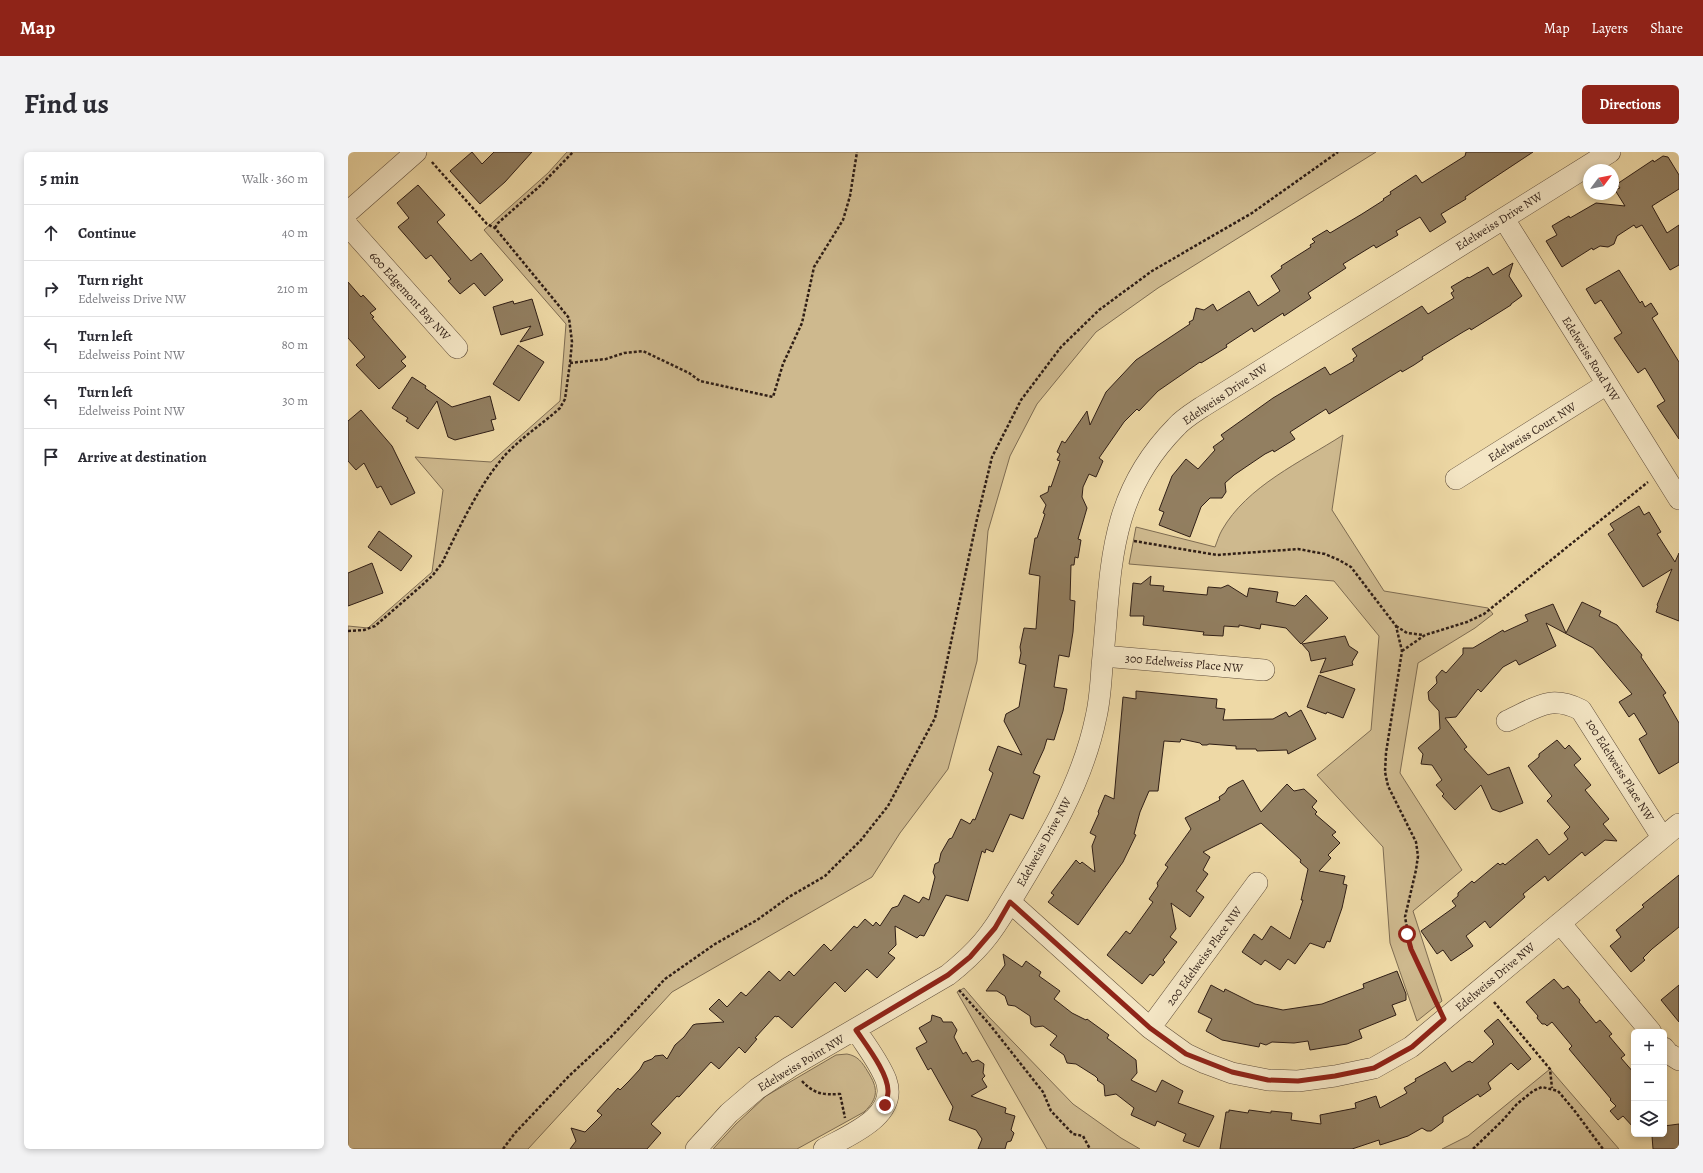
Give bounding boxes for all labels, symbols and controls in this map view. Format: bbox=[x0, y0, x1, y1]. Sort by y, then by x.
text: Map bbox=[20, 15, 55, 41]
text: Map bbox=[1544, 19, 1570, 38]
text: Layers bbox=[1592, 19, 1628, 38]
text: Share bbox=[1650, 19, 1683, 38]
text: Find us bbox=[24, 85, 109, 123]
button: Directions bbox=[1582, 85, 1679, 124]
north arrow bbox=[1583, 164, 1619, 200]
text: 5 min bbox=[40, 167, 79, 190]
text: Walk · 360 m bbox=[242, 170, 308, 187]
street label: Edelweiss Drive NW bbox=[1452, 187, 1546, 254]
icon: ahead bbox=[40, 222, 62, 244]
text: Continue bbox=[78, 223, 136, 243]
text: 40 m bbox=[282, 224, 308, 241]
street label: 600 Edgemont Bay NW bbox=[366, 248, 455, 344]
text: Turn right bbox=[78, 270, 143, 290]
icon: right bbox=[40, 278, 62, 300]
text: 210 m bbox=[277, 280, 308, 297]
text: Edelweiss Drive NW bbox=[78, 290, 186, 307]
street label: Edelweiss Road NW bbox=[1558, 313, 1624, 405]
text: Turn left bbox=[78, 326, 133, 346]
icon: left bbox=[40, 334, 62, 356]
text: 80 m bbox=[281, 336, 308, 353]
text: Edelweiss Point NW bbox=[78, 346, 185, 363]
street label: Edelweiss Drive NW bbox=[1179, 359, 1271, 429]
text: Turn left bbox=[78, 382, 133, 402]
icon: left bbox=[40, 390, 62, 412]
text: 30 m bbox=[282, 392, 308, 409]
street label: Edelweiss Court NW bbox=[1485, 398, 1580, 466]
text: Edelweiss Point NW bbox=[78, 402, 185, 419]
icon: arrive bbox=[40, 446, 62, 468]
text: Arrive at destination bbox=[78, 447, 207, 467]
street label: 300 Edelweiss Place NW bbox=[1124, 650, 1244, 676]
street label: 100 Edelweiss Place NW bbox=[1582, 716, 1658, 825]
street label: Edelweiss Drive NW bbox=[1013, 794, 1076, 889]
street label: 200 Edelweiss Place NW bbox=[1163, 902, 1246, 1009]
route start bbox=[1398, 925, 1416, 943]
street label: Edelweiss Drive NW bbox=[1452, 938, 1539, 1015]
map controls bbox=[1631, 1029, 1667, 1137]
button: + bbox=[1631, 1029, 1667, 1065]
street label: Edelweiss Point NW bbox=[755, 1030, 848, 1095]
button: − bbox=[1631, 1065, 1667, 1101]
route end bbox=[876, 1096, 894, 1114]
button: layers bbox=[1631, 1101, 1667, 1137]

